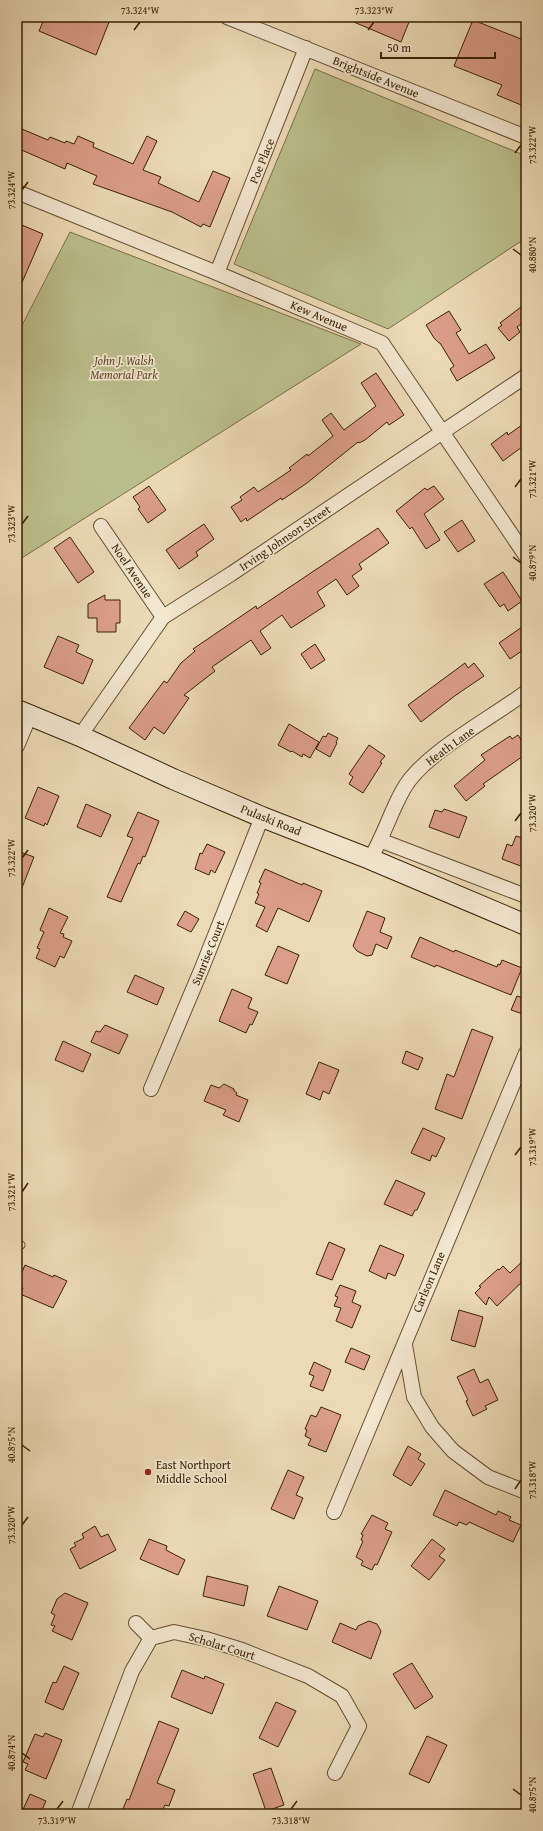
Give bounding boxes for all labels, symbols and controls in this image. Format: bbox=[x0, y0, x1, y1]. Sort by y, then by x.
text: 73.324°W bbox=[121, 3, 160, 18]
text: 73.323°W bbox=[355, 3, 394, 18]
scale bar bbox=[381, 34, 495, 60]
text: 50 m bbox=[387, 39, 411, 56]
street label: Brightside Avenue bbox=[330, 51, 422, 102]
text: 73.322°W bbox=[525, 125, 540, 164]
street label: Poe Place bbox=[245, 135, 278, 186]
text: 73.324°W bbox=[4, 170, 19, 209]
text: 40.880°N bbox=[525, 236, 540, 273]
street label: Kew Avenue bbox=[288, 296, 351, 335]
park label: John J. Walsh Memorial Park bbox=[90, 352, 158, 383]
text: 73.321°W bbox=[525, 459, 540, 498]
street label: Irving Johnson Street bbox=[235, 500, 335, 575]
text: 73.323°W bbox=[4, 504, 19, 543]
street label: Noel Avenue bbox=[108, 540, 157, 602]
text: 40.879°N bbox=[525, 544, 540, 581]
street label: Heath Lane bbox=[422, 722, 478, 769]
text: 73.320°W bbox=[525, 793, 540, 832]
street label: Pulaski Road bbox=[238, 800, 305, 840]
text: 73.322°W bbox=[4, 838, 19, 877]
street label: Sunrise Court bbox=[187, 917, 229, 988]
text: 73.319°W bbox=[525, 1127, 540, 1166]
text: 73.321°W bbox=[4, 1172, 19, 1211]
street label: Carlson Lane bbox=[408, 1248, 449, 1315]
text: 40.875°N bbox=[4, 1426, 19, 1463]
place label: East Northport Middle School bbox=[156, 1456, 232, 1487]
text: 73.318°W bbox=[525, 1460, 540, 1499]
marker: East Northport Middle School bbox=[143, 1467, 153, 1477]
text: 73.320°W bbox=[4, 1505, 19, 1544]
street label: Scholar Court bbox=[187, 1627, 258, 1664]
text: 40.874°N bbox=[4, 1734, 19, 1771]
text: 40.875°N bbox=[525, 1776, 540, 1813]
text: 73.319°W bbox=[38, 1813, 77, 1828]
text: 73.318°W bbox=[272, 1813, 311, 1828]

